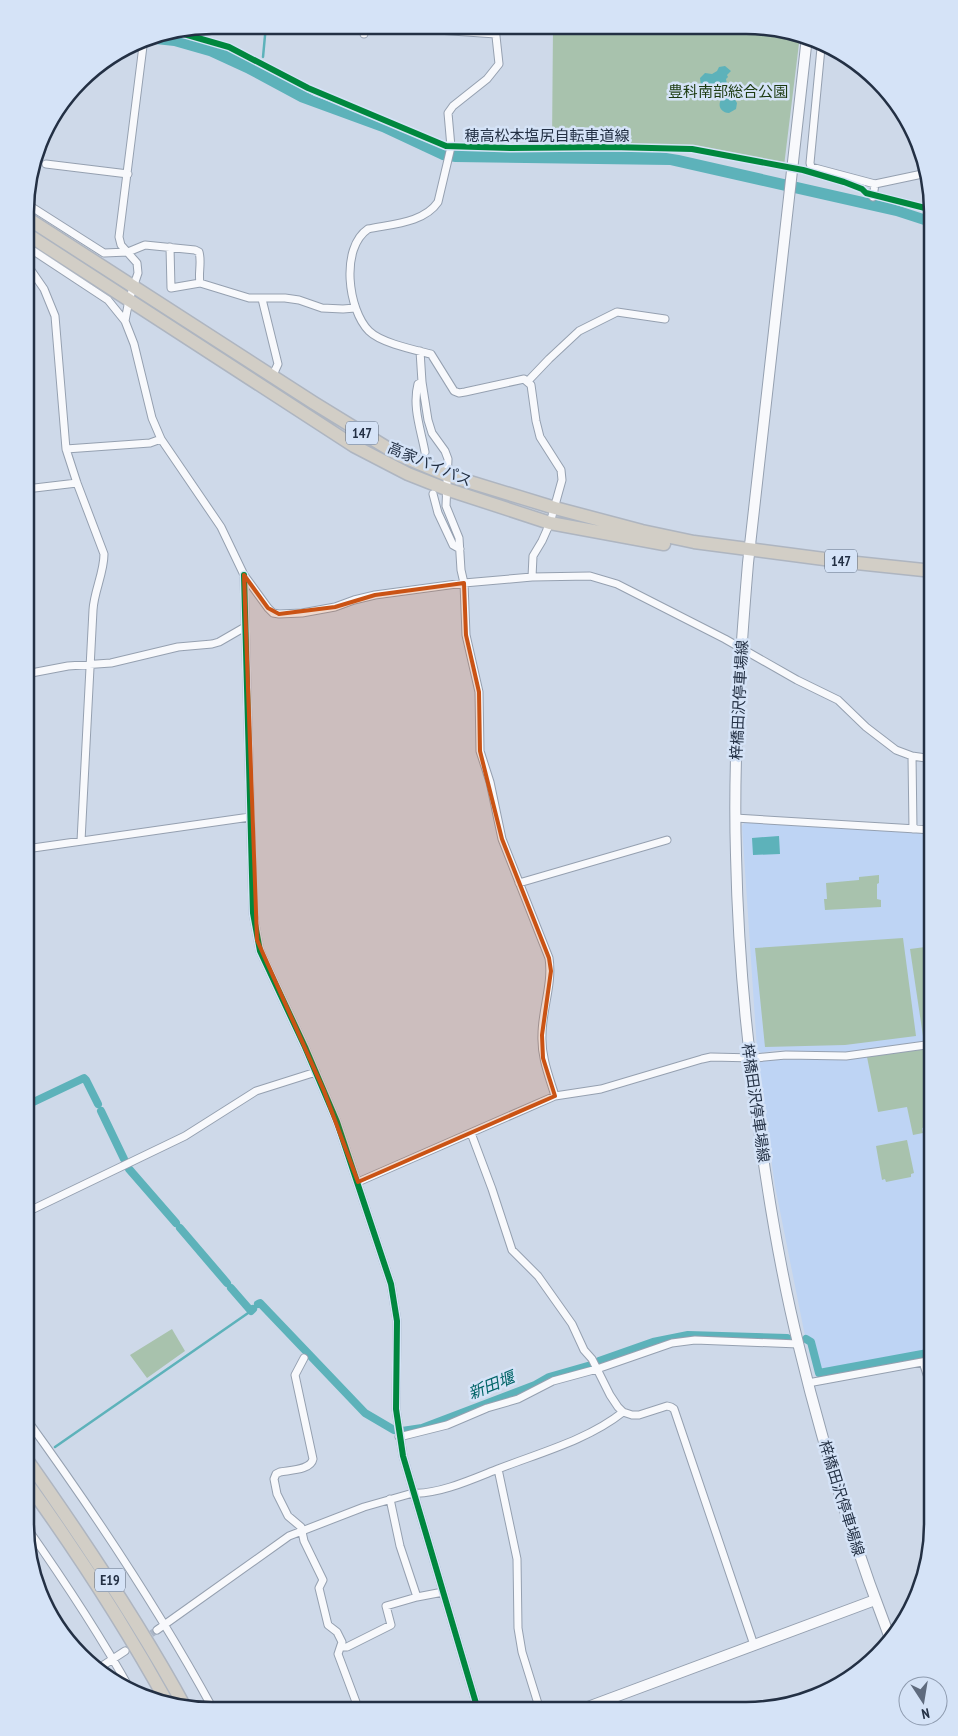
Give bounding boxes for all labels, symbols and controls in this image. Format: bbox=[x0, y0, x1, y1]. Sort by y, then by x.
park label: 豊科南部総合公園 bbox=[668, 82, 788, 101]
street label: 穂高松本塩尻自転車道線 bbox=[464, 126, 630, 145]
road number: 147 bbox=[346, 422, 378, 444]
street label: 高家バイパス bbox=[385, 438, 475, 490]
road number: 147 bbox=[825, 550, 857, 572]
street label: 梓橋田沢停車場線 bbox=[726, 640, 752, 760]
street label: 梓橋田沢停車場線 bbox=[738, 1042, 774, 1164]
water label: 新田堰 bbox=[465, 1366, 520, 1403]
street label: 梓橋田沢停車場線 bbox=[815, 1438, 869, 1558]
road number: E19 bbox=[95, 1568, 125, 1592]
north arrow bbox=[898, 1676, 948, 1726]
text: N bbox=[920, 1704, 931, 1723]

